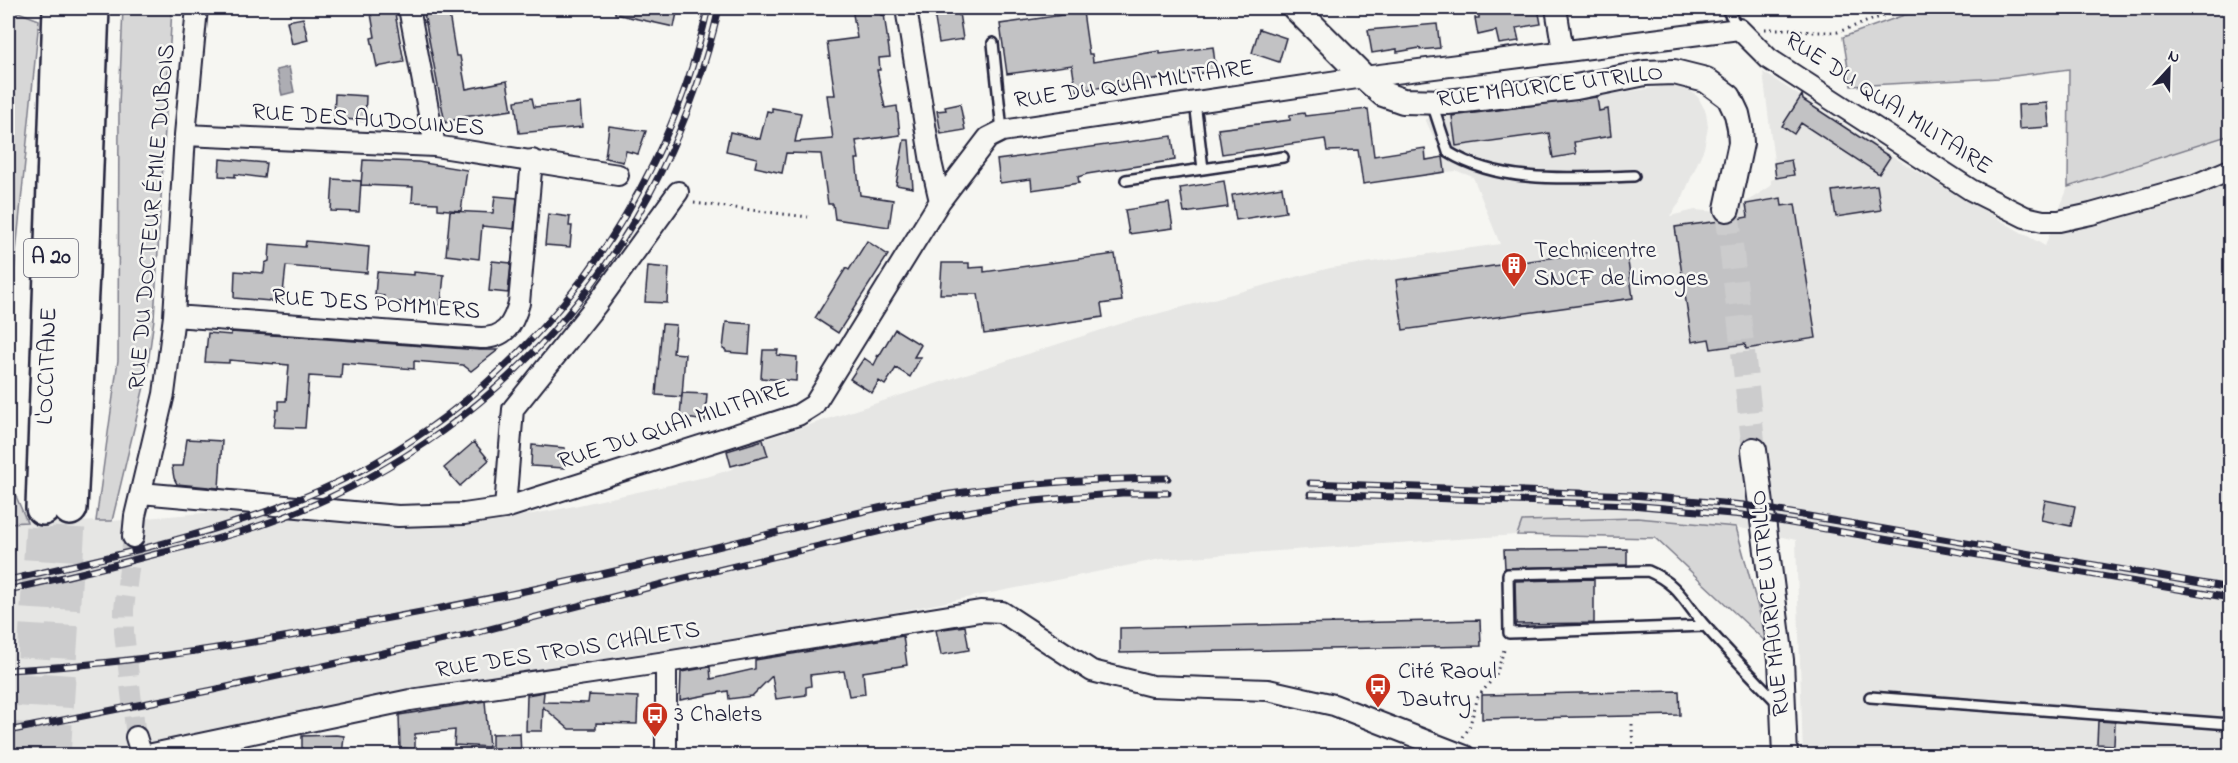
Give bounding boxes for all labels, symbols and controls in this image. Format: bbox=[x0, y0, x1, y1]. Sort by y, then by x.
street label: RUE DU QUAI MILITAIRE bbox=[1777, 24, 1999, 184]
north arrow bbox=[2139, 39, 2199, 99]
street label: RUE DU DOCTEUR ÉMILE DUBOIS bbox=[120, 43, 186, 391]
text: N bbox=[2164, 44, 2184, 70]
street label: RUE DU QUAI MILITAIRE bbox=[1012, 51, 1256, 119]
street label: RUE MAURICE UTRILLO bbox=[1435, 56, 1665, 118]
street label: RUE DES AUDOUINES bbox=[251, 95, 485, 147]
place label: Technicentre SNCF de Limoges bbox=[1534, 234, 1709, 297]
road number: A 20 bbox=[24, 239, 78, 277]
building icon: Technicentre SNCF de Limoges bbox=[1499, 250, 1529, 288]
street label: RUE DES POMMIERS bbox=[271, 280, 481, 330]
street label: L'OCCITANE bbox=[28, 307, 68, 425]
street label: RUE DU QUAI MILITAIRE bbox=[554, 372, 794, 480]
street label: RUE MAURICE UTRILLO bbox=[1742, 488, 1800, 718]
street label: RUE DES TROIS CHALETS bbox=[433, 613, 703, 689]
place label: Cité Raoul Dautry bbox=[1397, 655, 1497, 719]
bus stop icon: Cité Raoul Dautry bbox=[1363, 671, 1393, 709]
place label: 3 Chalets bbox=[674, 698, 763, 733]
bus stop icon: 3 Chalets bbox=[640, 700, 670, 738]

